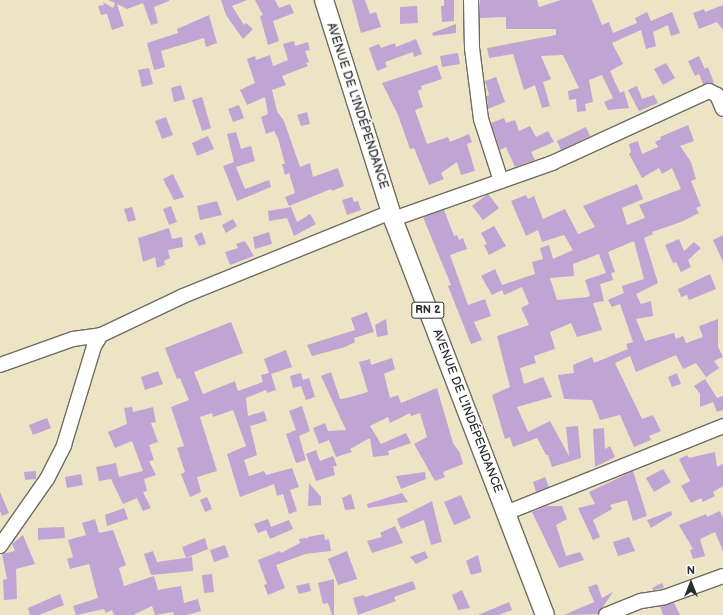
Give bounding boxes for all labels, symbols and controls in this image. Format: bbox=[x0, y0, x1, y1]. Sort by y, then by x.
street label: AVENUE DE L'INDÉPENDANCE bbox=[323, 21, 391, 191]
road number: RN 2 bbox=[411, 301, 445, 319]
street label: AVENUE DE L'INDÉPENDANCE bbox=[429, 327, 505, 495]
north arrow bbox=[671, 563, 711, 603]
text: N bbox=[687, 564, 695, 577]

